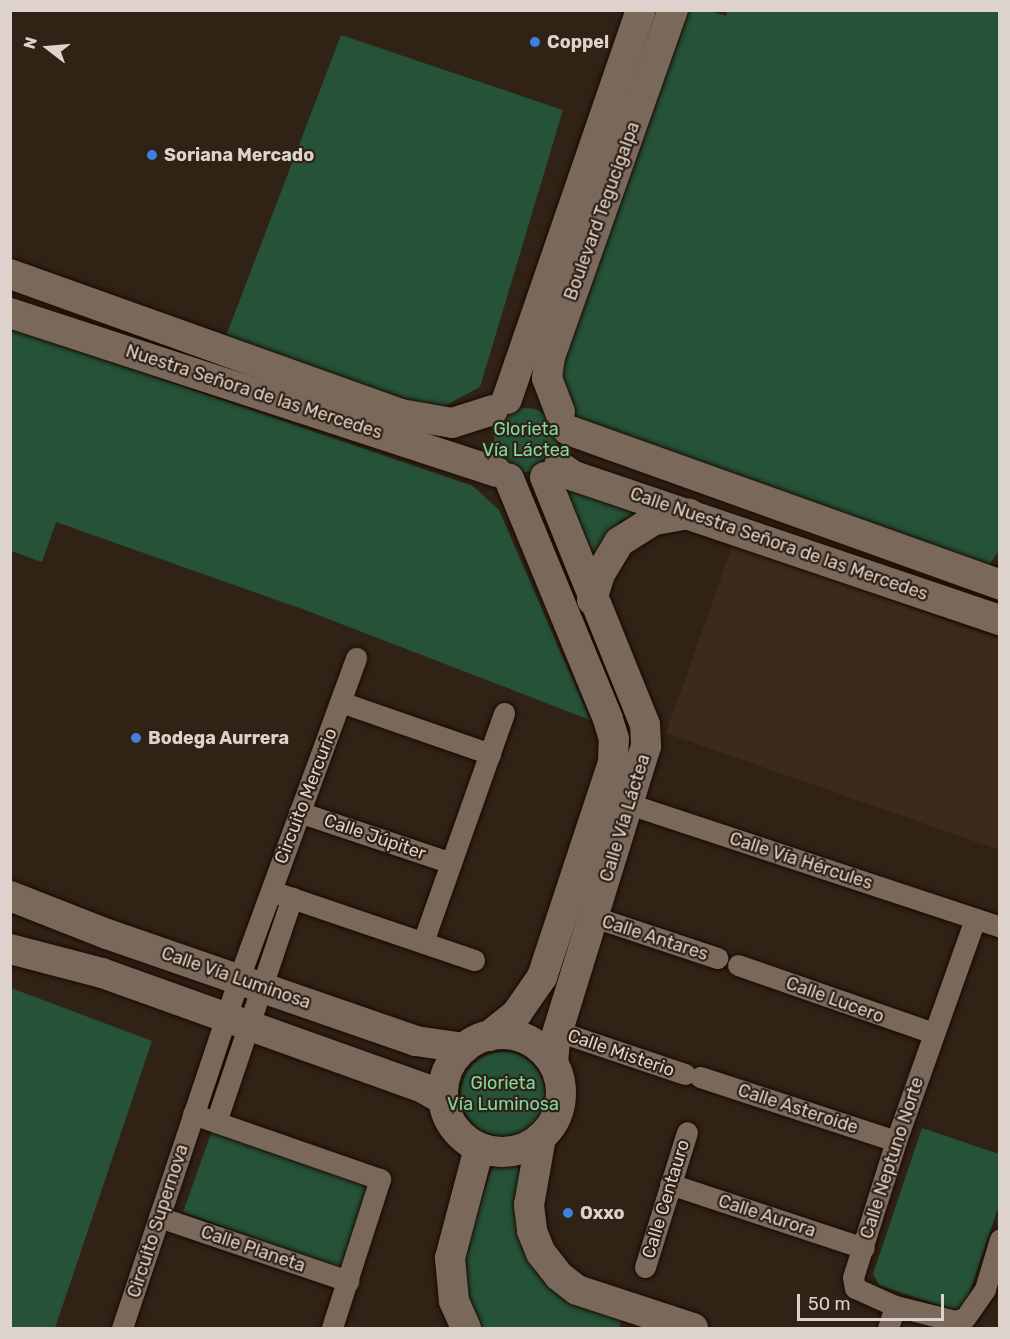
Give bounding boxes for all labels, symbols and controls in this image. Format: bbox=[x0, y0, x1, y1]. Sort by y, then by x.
north arrow bbox=[18, 18, 78, 78]
place label: Coppel bbox=[547, 31, 609, 53]
text: N bbox=[19, 35, 41, 51]
marker: Coppel bbox=[528, 35, 542, 49]
street label: Boulevard Tegucigalpa bbox=[560, 119, 644, 303]
place label: Soriana Mercado bbox=[164, 144, 314, 166]
marker: Soriana Mercado bbox=[145, 148, 159, 162]
street label: Nuestra Señora de las Mercedes bbox=[123, 340, 385, 444]
park label: Glorieta Vía Láctea bbox=[482, 419, 570, 462]
street label: Calle Nuestra Señora de las Mercedes bbox=[627, 483, 931, 605]
street label: Circuito Mercurio bbox=[270, 725, 342, 867]
place label: Bodega Aurrera bbox=[148, 727, 290, 749]
marker: Bodega Aurrera bbox=[129, 731, 143, 745]
street label: Calle Vía Láctea bbox=[595, 751, 655, 885]
street label: Calle Júpiter bbox=[321, 809, 429, 865]
street label: Calle Vía Hércules bbox=[727, 828, 875, 894]
street label: Calle Antares bbox=[599, 911, 711, 965]
street label: Calle Vía Luminosa bbox=[158, 942, 314, 1014]
street label: Calle Lucero bbox=[783, 972, 887, 1028]
street label: Calle Misterio bbox=[565, 1025, 677, 1081]
park label: Glorieta Vía Luminosa bbox=[447, 1073, 559, 1116]
street label: Calle Neptuno Norte bbox=[856, 1074, 928, 1242]
street label: Calle Asteroide bbox=[735, 1079, 861, 1139]
street label: Calle Centauro bbox=[638, 1137, 694, 1261]
street label: Circuito Supernova bbox=[123, 1142, 193, 1300]
street label: Calle Aurora bbox=[715, 1190, 819, 1242]
place label: Oxxo bbox=[580, 1202, 625, 1224]
marker: Oxxo bbox=[561, 1206, 575, 1220]
street label: Calle Planeta bbox=[198, 1221, 308, 1277]
scale bar bbox=[800, 1282, 947, 1320]
text: 50 m bbox=[808, 1293, 851, 1315]

